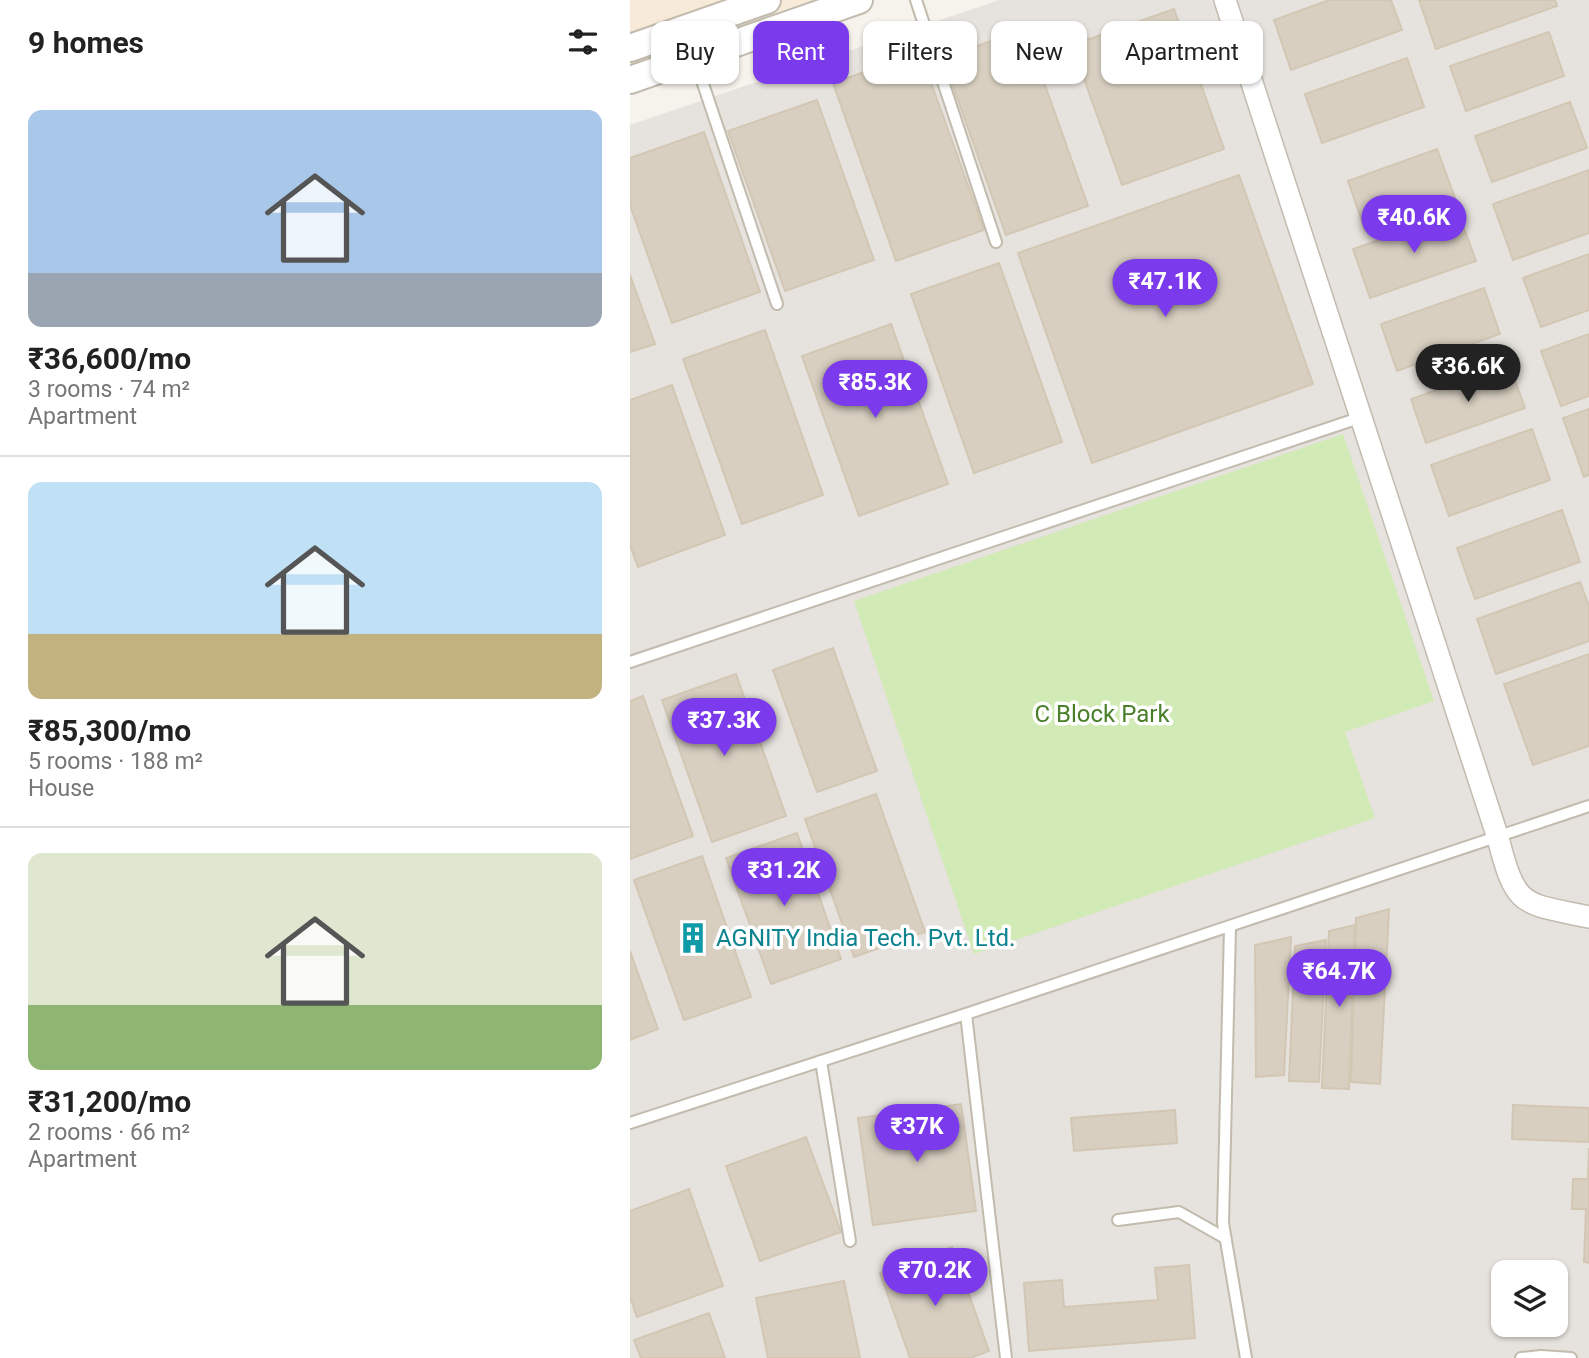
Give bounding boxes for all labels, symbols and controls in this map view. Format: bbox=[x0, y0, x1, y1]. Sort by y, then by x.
chip: Buy bbox=[651, 21, 739, 84]
chip: Rent bbox=[753, 21, 849, 84]
chip: Filters bbox=[863, 21, 977, 84]
chip: New bbox=[991, 21, 1087, 84]
chip: Apartment bbox=[1101, 21, 1263, 84]
icon: filters bbox=[564, 23, 602, 61]
text: 9 homes bbox=[28, 25, 144, 60]
icon: home bbox=[252, 155, 378, 281]
pin: ₹40.6K bbox=[1357, 196, 1471, 255]
text: ₹40.6K bbox=[1378, 204, 1450, 231]
pin: ₹47.1K bbox=[1108, 260, 1222, 319]
text: ₹47.1K bbox=[1129, 268, 1201, 295]
text: ₹36,600/mo bbox=[28, 341, 191, 376]
pin: ₹36.6K bbox=[1411, 344, 1525, 404]
text: ₹36.6K bbox=[1432, 353, 1504, 380]
pin: ₹85.3K bbox=[818, 360, 932, 420]
text: ₹85.3K bbox=[839, 369, 911, 396]
text: 3 rooms · 74 m² bbox=[28, 376, 190, 403]
text: Apartment bbox=[28, 403, 137, 430]
icon: home bbox=[252, 527, 378, 653]
pin: ₹37.3K bbox=[667, 698, 781, 758]
park label: C Block Park bbox=[1034, 700, 1170, 728]
text: ₹37.3K bbox=[688, 707, 760, 734]
text: ₹85,300/mo bbox=[28, 713, 191, 748]
text: 5 rooms · 188 m² bbox=[28, 748, 203, 775]
text: House bbox=[28, 775, 94, 802]
pin: ₹31.2K bbox=[727, 848, 841, 908]
text: ₹31.2K bbox=[748, 857, 820, 884]
icon: home bbox=[252, 898, 378, 1024]
building icon: AGNITY India Tech. Pvt. Ltd. bbox=[676, 921, 710, 955]
place label: AGNITY India Tech. Pvt. Ltd. bbox=[716, 924, 1015, 952]
pin: ₹64.7K bbox=[1282, 950, 1396, 1009]
text: ₹64.7K bbox=[1303, 958, 1375, 985]
text: ₹31,200/mo bbox=[28, 1084, 191, 1119]
pin: ₹37K bbox=[876, 1104, 958, 1164]
text: ₹37K bbox=[890, 1113, 944, 1140]
text: 2 rooms · 66 m² bbox=[28, 1119, 190, 1146]
text: Apartment bbox=[28, 1146, 137, 1173]
pin: ₹70.2K bbox=[878, 1248, 992, 1308]
text: ₹70.2K bbox=[899, 1257, 971, 1284]
map controls bbox=[1491, 1260, 1568, 1337]
button: layers bbox=[1491, 1260, 1568, 1337]

